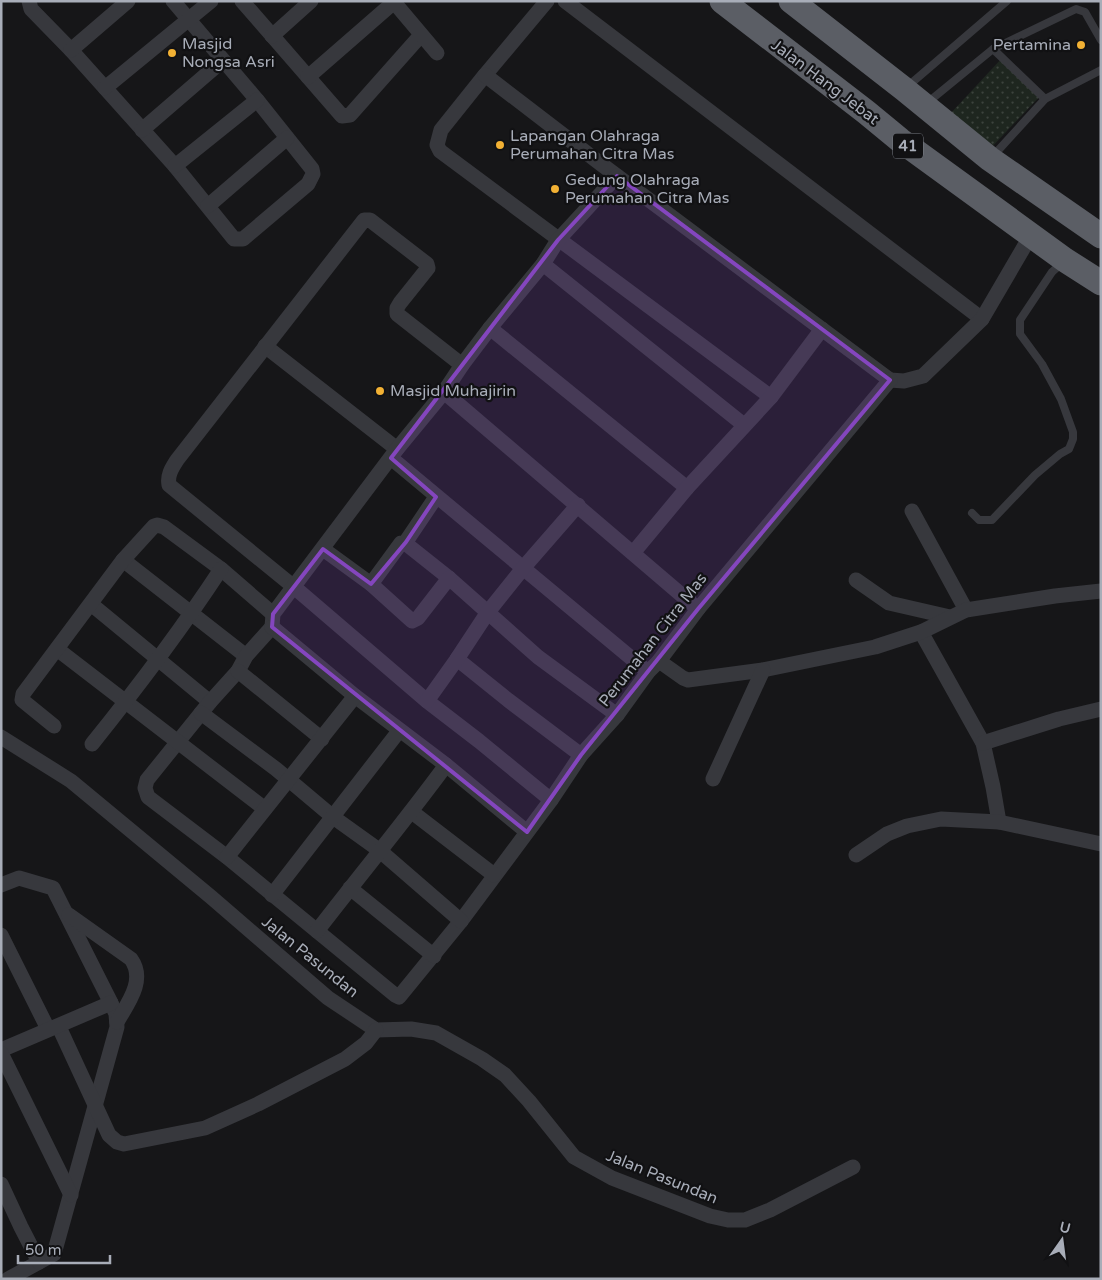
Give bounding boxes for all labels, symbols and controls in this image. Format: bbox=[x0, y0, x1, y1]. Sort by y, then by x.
place label: Masjid Nongsa Asri bbox=[182, 34, 275, 72]
street label: Jalan Hang Jebat bbox=[767, 35, 883, 129]
place label: Pertamina bbox=[993, 35, 1071, 55]
marker: Pertamina bbox=[1075, 39, 1087, 51]
marker: Masjid Nongsa Asri bbox=[166, 47, 178, 59]
place label: Lapangan Olahraga Perumahan Citra Mas bbox=[510, 126, 674, 164]
road number: 41 bbox=[893, 134, 923, 158]
marker: Lapangan Olahraga Perumahan Citra Mas bbox=[494, 139, 506, 151]
place label: Gedung Olahraga Perumahan Citra Mas bbox=[565, 170, 729, 208]
marker: Gedung Olahraga Perumahan Citra Mas bbox=[549, 183, 561, 195]
place label: Masjid Muhajirin bbox=[390, 381, 516, 401]
marker: Masjid Muhajirin bbox=[374, 385, 386, 397]
street label: Perumahan Citra Mas bbox=[595, 569, 711, 711]
street label: Jalan Pasundan bbox=[258, 912, 362, 1002]
street label: Jalan Pasundan bbox=[603, 1146, 721, 1208]
north arrow bbox=[1037, 1215, 1087, 1265]
text: U bbox=[1058, 1218, 1072, 1237]
scale bar bbox=[18, 1232, 110, 1264]
text: 50 m bbox=[25, 1241, 62, 1259]

